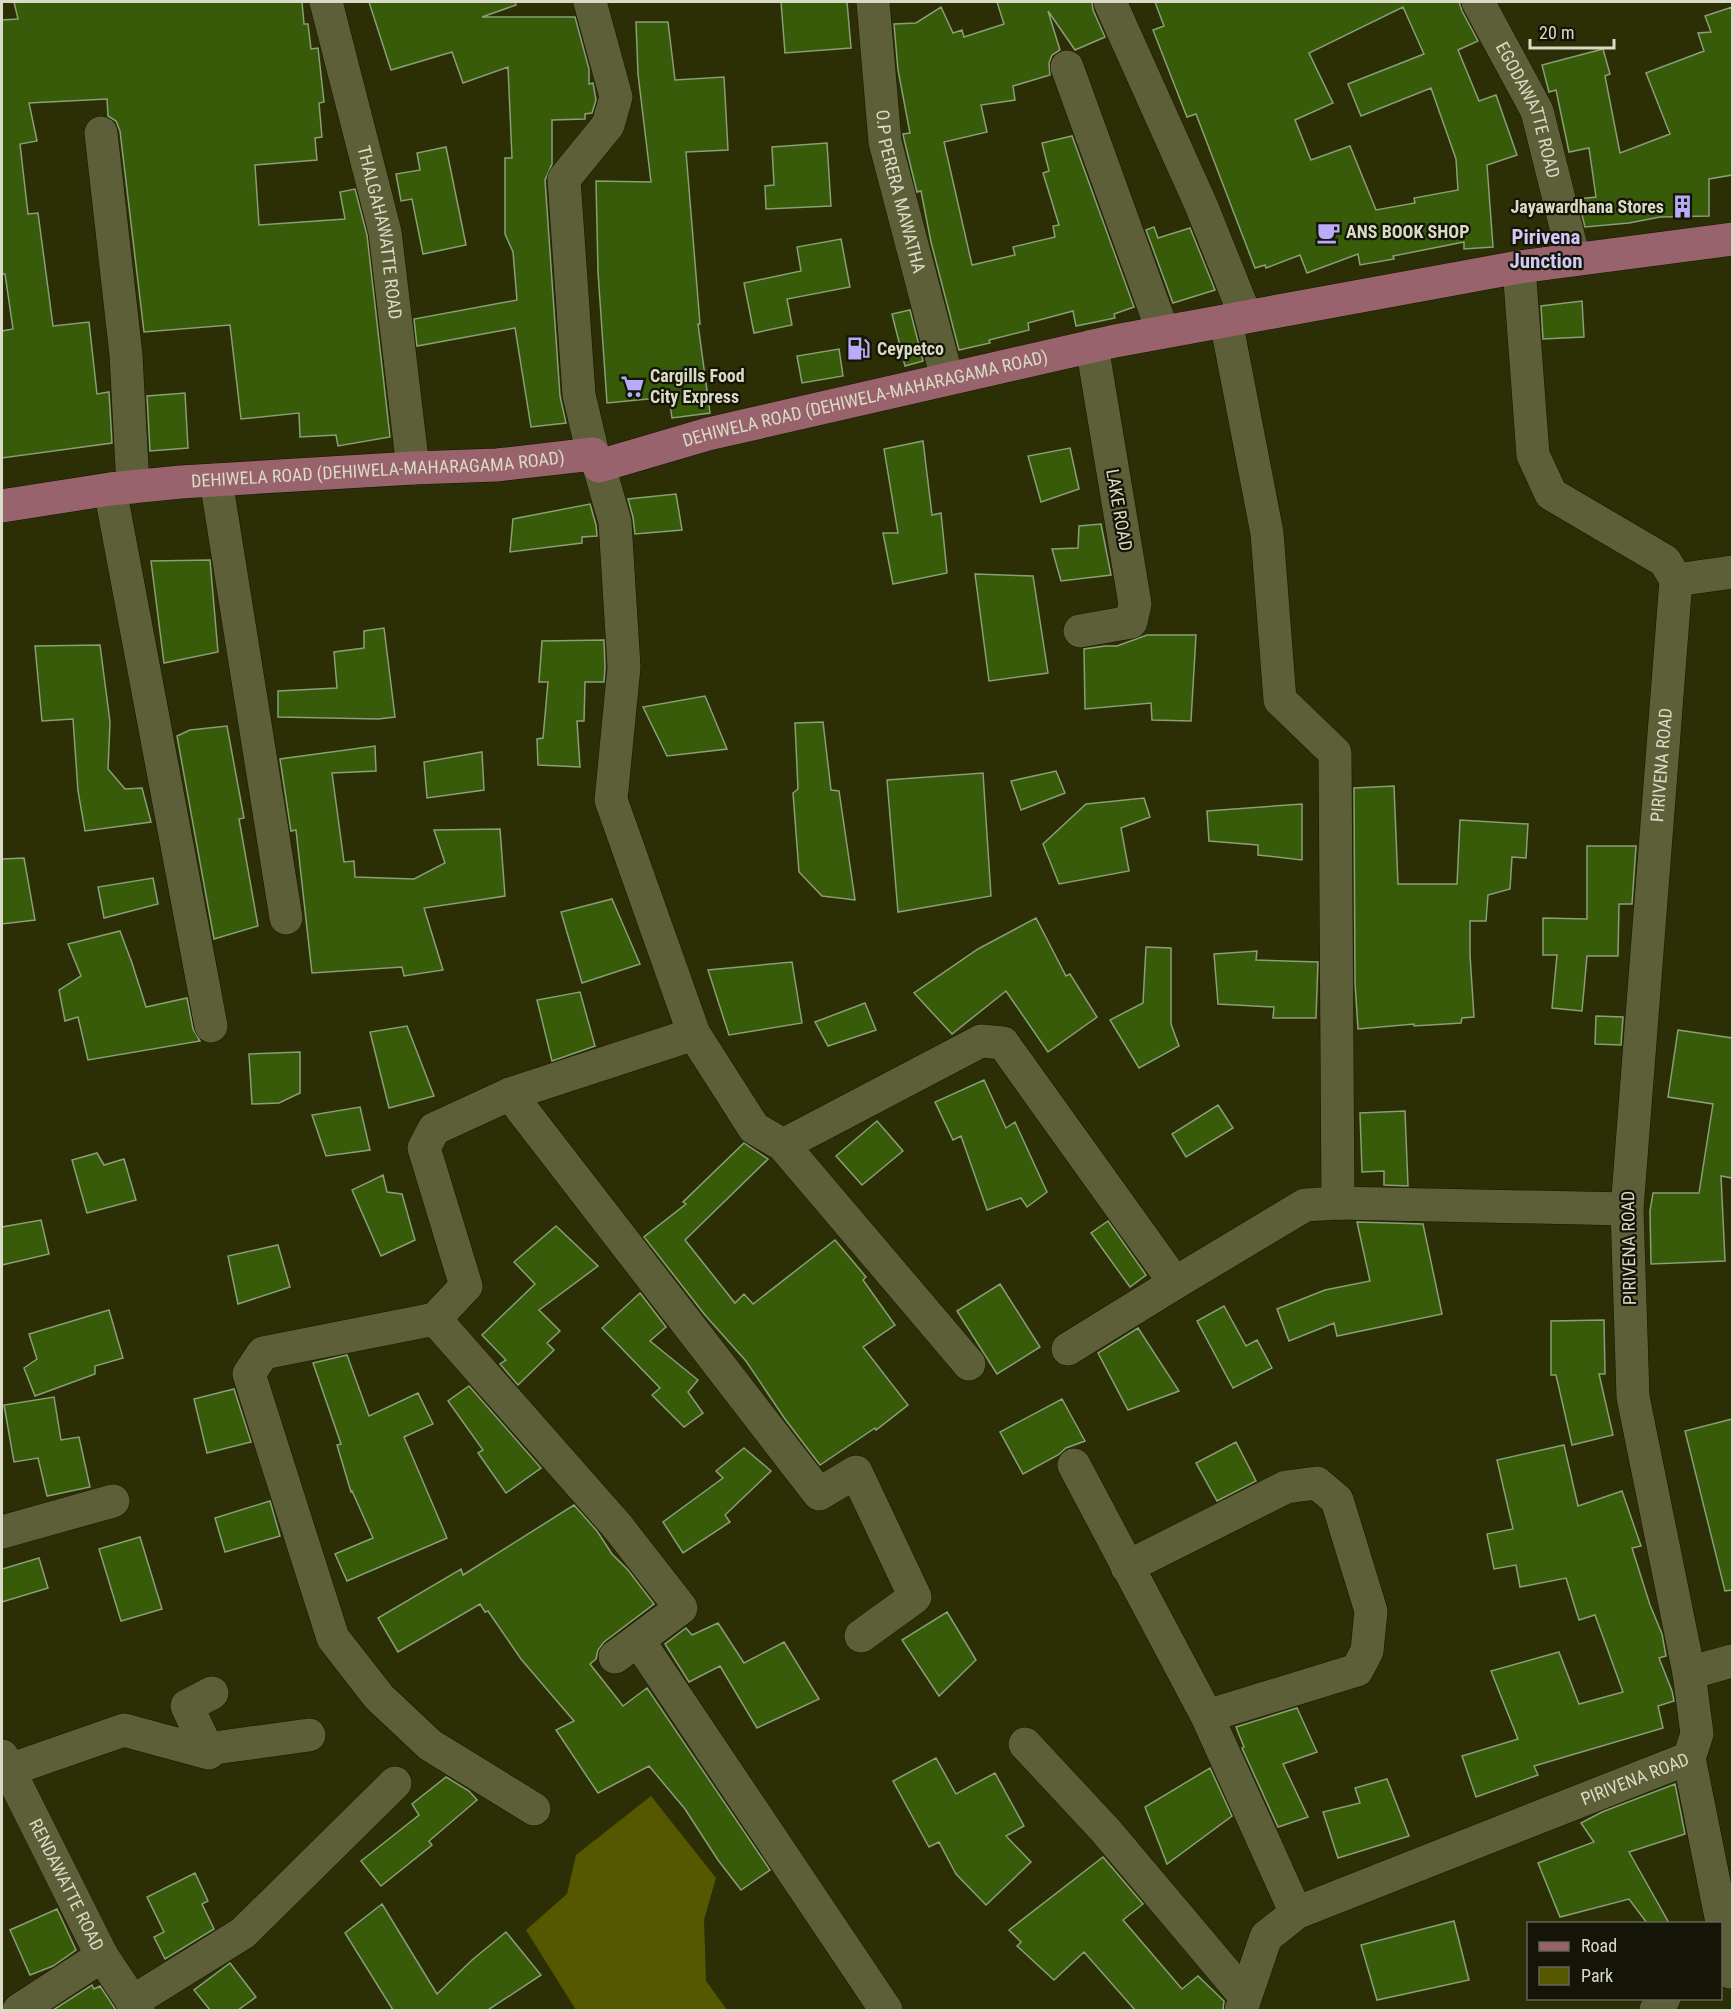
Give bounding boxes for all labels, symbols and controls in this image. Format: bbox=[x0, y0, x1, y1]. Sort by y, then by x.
scale bar bbox=[1530, 12, 1614, 50]
text: 20 m bbox=[1539, 22, 1574, 43]
street label: EGODAWATTE ROAD bbox=[1492, 38, 1564, 180]
street label: O.P PERERA MAWATHA bbox=[872, 109, 930, 276]
street label: THALGAHAWATTE ROAD bbox=[353, 143, 406, 320]
building icon: Jayawardhana Stores bbox=[1669, 194, 1695, 220]
place label: Jayawardhana Stores bbox=[1511, 196, 1664, 217]
cafe icon: ANS BOOK SHOP bbox=[1315, 219, 1341, 245]
place label: ANS BOOK SHOP bbox=[1346, 221, 1469, 242]
district label: Pirivena Junction bbox=[1509, 225, 1583, 273]
fuel station icon: Ceypetco bbox=[846, 336, 872, 362]
place label: Ceypetco bbox=[877, 338, 944, 359]
street label: DEHIWELA ROAD (DEHIWELA-MAHARAGAMA ROAD) bbox=[680, 346, 1050, 451]
place label: Cargills Food City Express bbox=[650, 365, 745, 407]
supermarket icon: Cargills Food City Express bbox=[619, 373, 645, 399]
street label: DEHIWELA ROAD (DEHIWELA-MAHARAGAMA ROAD) bbox=[190, 446, 566, 491]
street label: LAKE ROAD bbox=[1102, 467, 1137, 553]
street label: PIRIVENA ROAD bbox=[1646, 707, 1676, 823]
street label: PIRIVENA ROAD bbox=[1617, 1191, 1640, 1305]
street label: PIRIVENA ROAD bbox=[1578, 1748, 1692, 1810]
street label: RENDAWATTE ROAD bbox=[25, 1815, 109, 1954]
legend bbox=[1527, 1922, 1722, 2000]
text: Road bbox=[1581, 1935, 1617, 1956]
text: Park bbox=[1581, 1965, 1613, 1986]

